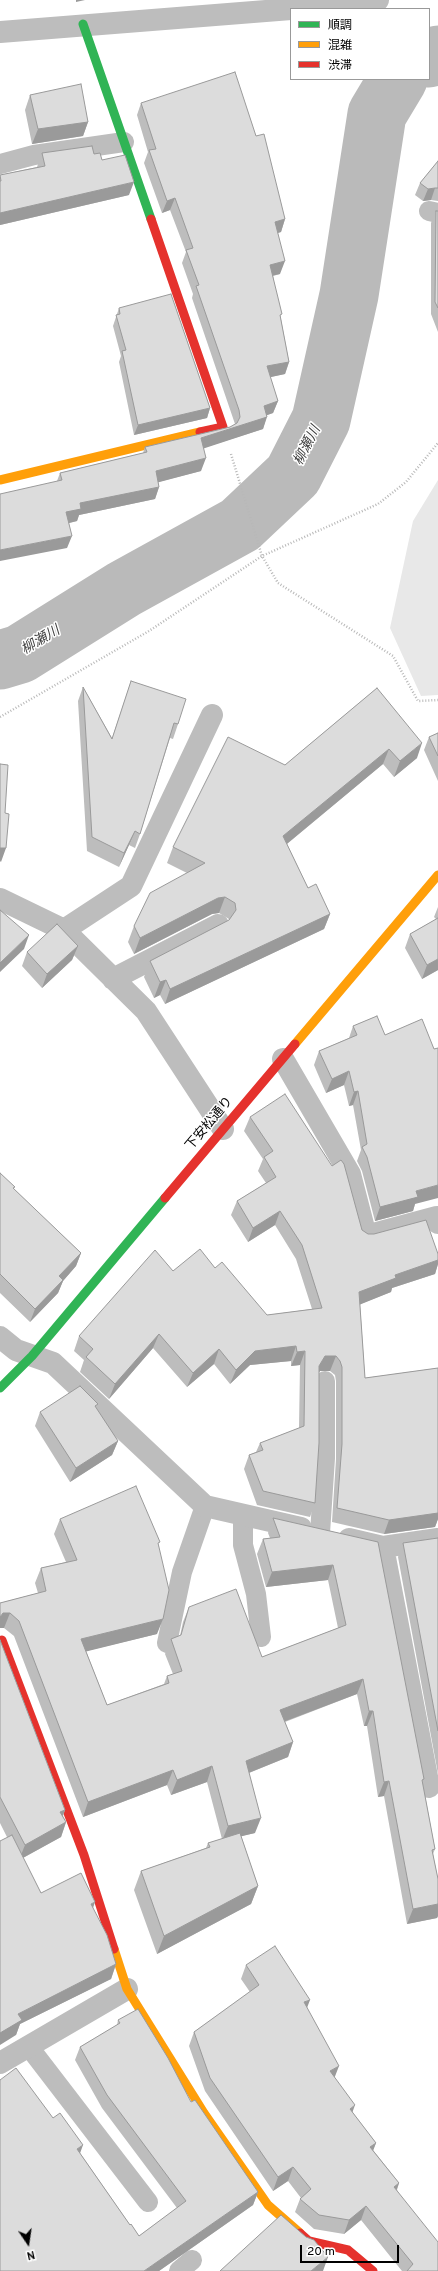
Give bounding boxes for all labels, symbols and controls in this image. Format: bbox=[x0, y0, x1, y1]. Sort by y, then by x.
legend bbox=[290, 8, 430, 80]
text: 順調 bbox=[328, 18, 352, 34]
text: 混雑 bbox=[328, 38, 352, 54]
text: 渋滞 bbox=[328, 58, 352, 74]
water label: 柳瀬川 bbox=[291, 423, 325, 469]
water label: 柳瀬川 bbox=[19, 623, 63, 659]
street label: 下安松通り bbox=[183, 1094, 237, 1154]
north arrow bbox=[8, 2223, 48, 2263]
scale bar bbox=[302, 2237, 401, 2263]
text: 20 m bbox=[307, 2244, 335, 2260]
text: N bbox=[25, 2247, 36, 2262]

